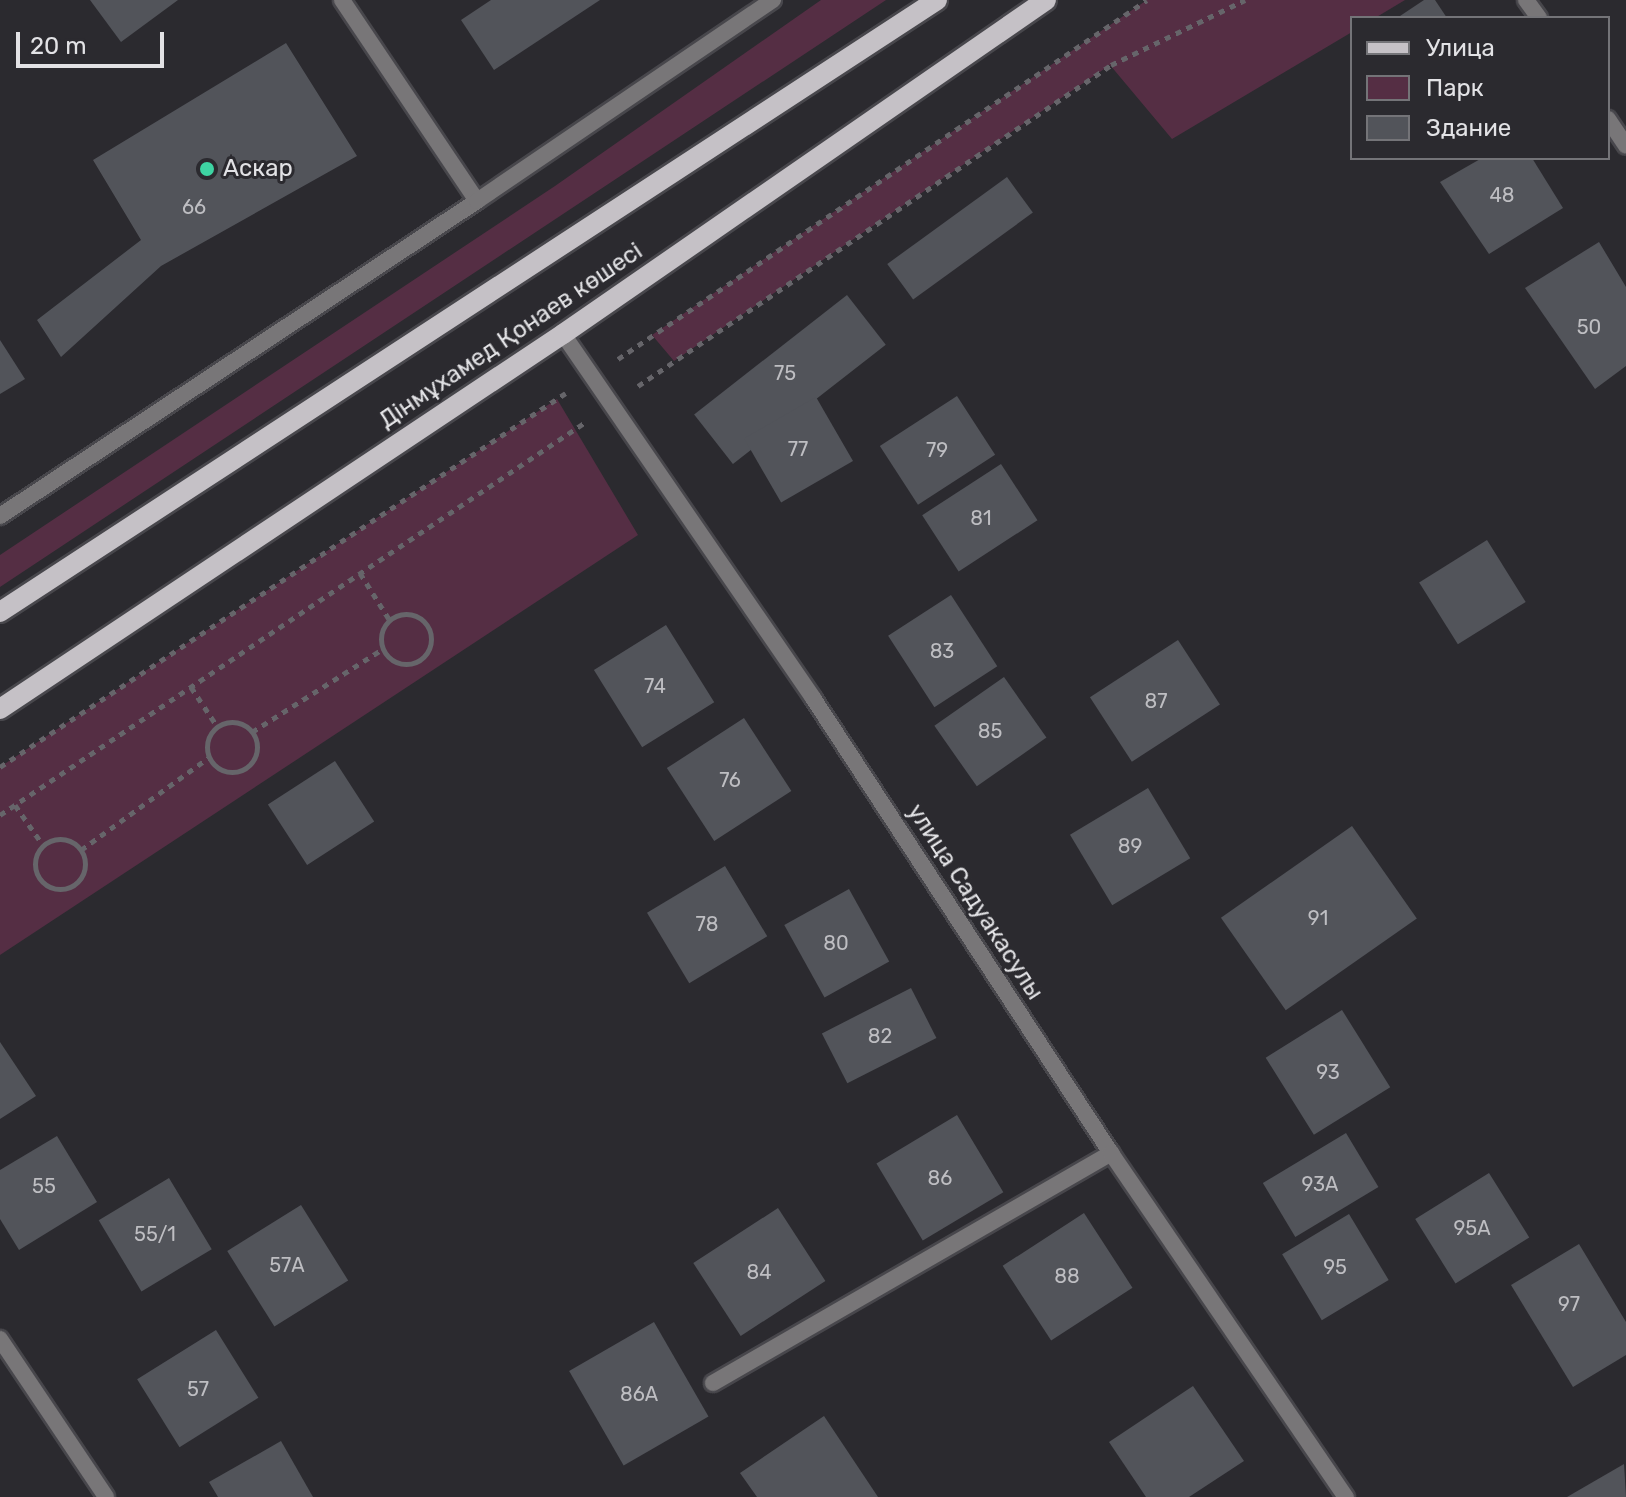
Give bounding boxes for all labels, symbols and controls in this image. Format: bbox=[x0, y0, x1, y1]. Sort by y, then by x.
scale bar bbox=[20, 16, 168, 66]
legend bbox=[1350, 16, 1610, 160]
text: 20 m bbox=[30, 32, 87, 60]
text: Улица bbox=[1426, 34, 1495, 62]
text: Парк bbox=[1426, 74, 1484, 102]
text: Здание bbox=[1426, 114, 1511, 142]
place label: Аскар bbox=[223, 155, 293, 183]
marker: Аскар bbox=[198, 160, 216, 178]
house number: 48 bbox=[1489, 183, 1515, 207]
house number: 66 bbox=[182, 195, 206, 219]
street label: Дінмұхамед Қонаев көшесі bbox=[374, 237, 648, 435]
house number: 50 bbox=[1577, 315, 1601, 339]
house number: 75 bbox=[774, 361, 796, 385]
house number: 77 bbox=[788, 437, 808, 461]
house number: 79 bbox=[926, 438, 948, 462]
house number: 81 bbox=[970, 506, 992, 530]
house number: 83 bbox=[930, 639, 954, 663]
house number: 74 bbox=[644, 674, 666, 698]
house number: 87 bbox=[1145, 689, 1167, 713]
house number: 85 bbox=[978, 719, 1002, 743]
house number: 76 bbox=[719, 768, 741, 792]
street label: улица Садуакасулы bbox=[901, 799, 1049, 1005]
house number: 89 bbox=[1118, 834, 1142, 858]
house number: 91 bbox=[1308, 906, 1328, 930]
house number: 78 bbox=[696, 912, 718, 936]
house number: 80 bbox=[823, 931, 849, 955]
house number: 82 bbox=[868, 1024, 892, 1048]
house number: 93 bbox=[1316, 1060, 1340, 1084]
house number: 86 bbox=[928, 1166, 952, 1190]
house number: 93А bbox=[1302, 1172, 1338, 1196]
house number: 55 bbox=[32, 1174, 56, 1198]
house number: 95А bbox=[1453, 1216, 1491, 1240]
house number: 55/1 bbox=[134, 1222, 176, 1246]
house number: 57А bbox=[269, 1253, 305, 1277]
house number: 95 bbox=[1323, 1255, 1347, 1279]
house number: 84 bbox=[746, 1260, 772, 1284]
house number: 88 bbox=[1054, 1264, 1080, 1288]
house number: 97 bbox=[1558, 1292, 1580, 1316]
house number: 57 bbox=[187, 1377, 209, 1401]
house number: 86А bbox=[620, 1382, 658, 1406]

